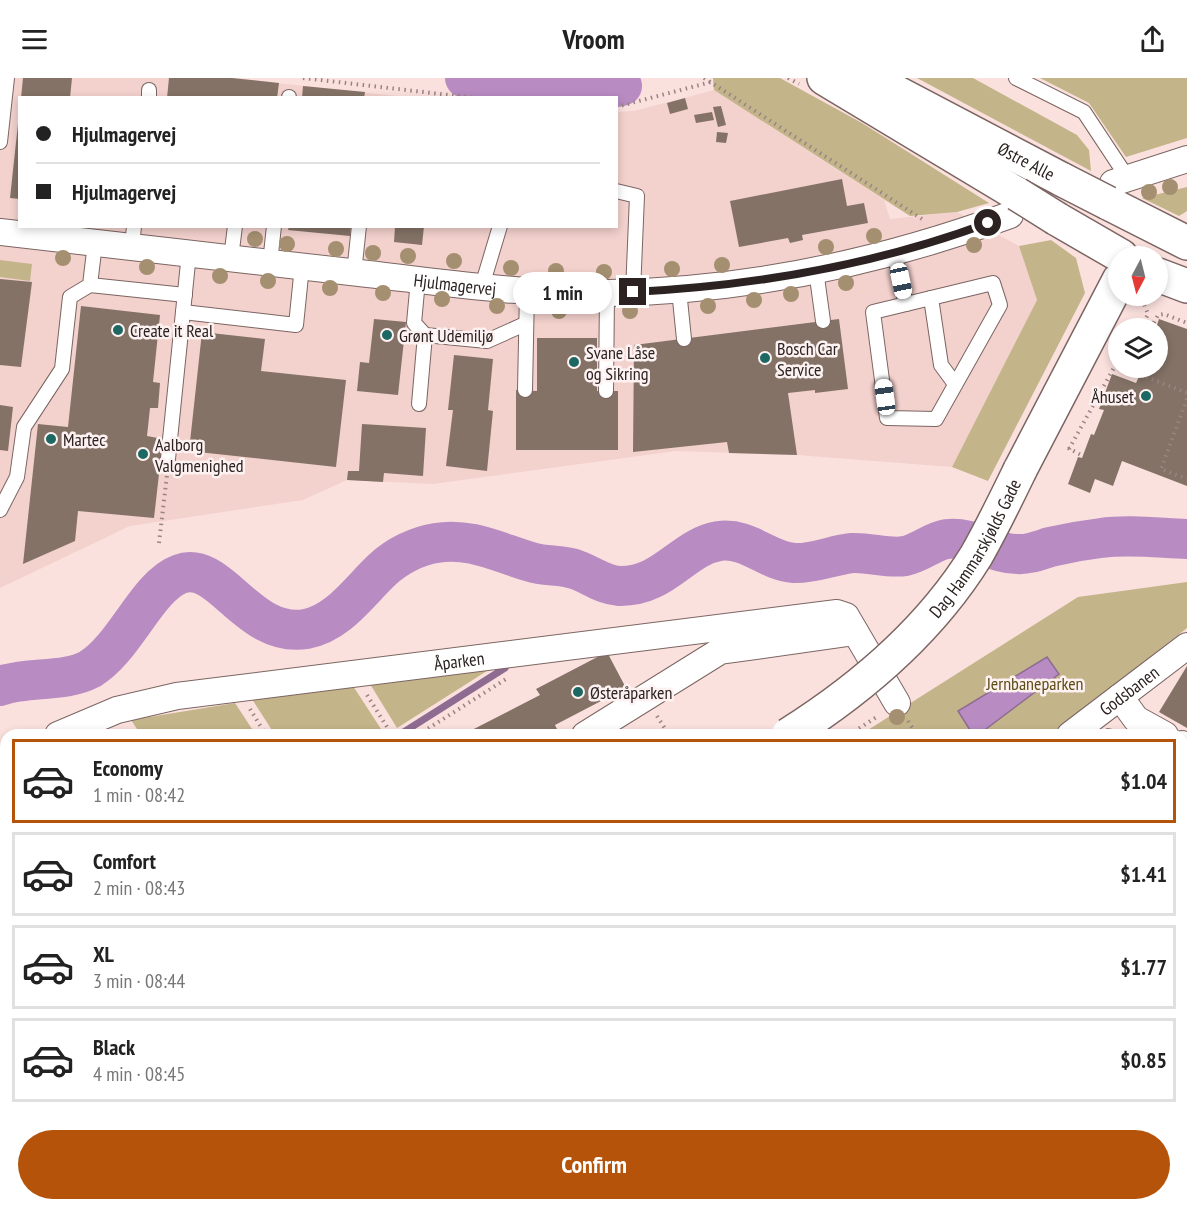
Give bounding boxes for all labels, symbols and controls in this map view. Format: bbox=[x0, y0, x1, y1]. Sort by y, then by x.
text: Vroom bbox=[562, 22, 625, 56]
icon: menu bbox=[18, 23, 51, 56]
icon: share bbox=[1136, 23, 1169, 56]
text: Hjulmagervej bbox=[72, 120, 176, 148]
street label: Østre Alle bbox=[994, 136, 1059, 185]
text: Hjulmagervej bbox=[72, 178, 176, 206]
route start bbox=[974, 209, 1001, 236]
north arrow bbox=[1108, 246, 1168, 306]
map controls bbox=[1108, 246, 1168, 378]
car bbox=[888, 262, 914, 300]
street label: Hjulmagervej bbox=[412, 268, 497, 300]
callout: 1 min bbox=[513, 271, 612, 313]
route end bbox=[619, 278, 646, 305]
text: 1 min bbox=[542, 280, 583, 306]
button: layers bbox=[1108, 318, 1168, 378]
place label: Create it Real bbox=[130, 319, 214, 342]
marker: Create it Real bbox=[111, 323, 125, 337]
place label: Grønt Udemiljø bbox=[399, 324, 494, 347]
marker: Grønt Udemiljø bbox=[380, 328, 394, 342]
place label: Bosch Car Service bbox=[777, 337, 838, 381]
place label: Svane Låse og Sikring bbox=[586, 341, 655, 385]
marker: Bosch Car Service bbox=[758, 351, 772, 365]
marker: Svane Låse og Sikring bbox=[567, 355, 581, 369]
car bbox=[874, 378, 896, 416]
place label: Åhuset bbox=[1091, 385, 1134, 408]
marker: Åhuset bbox=[1139, 389, 1153, 403]
place label: Martec bbox=[63, 428, 106, 451]
marker: Martec bbox=[44, 432, 58, 446]
place label: Aalborg Valgmenighed bbox=[154, 433, 244, 477]
marker: Aalborg Valgmenighed bbox=[136, 447, 150, 461]
street label: Dag Hammarskjølds Gade bbox=[924, 475, 1026, 622]
street label: Åparken bbox=[433, 646, 486, 675]
street label: Godsbanen bbox=[1095, 660, 1163, 720]
park label: Jernbaneparken bbox=[985, 672, 1084, 695]
place label: Østeråparken bbox=[590, 681, 672, 704]
marker: Østeråparken bbox=[571, 685, 585, 699]
icon: car bbox=[21, 754, 75, 808]
text: Economy bbox=[93, 754, 163, 782]
text: $1.04 bbox=[1120, 767, 1167, 795]
text: 1 min · 08:42 bbox=[93, 782, 185, 808]
icon: car bbox=[21, 847, 75, 901]
text: Comfort bbox=[93, 847, 156, 875]
text: $1.41 bbox=[1120, 860, 1167, 888]
text: 2 min · 08:43 bbox=[93, 875, 185, 901]
icon: car bbox=[21, 940, 75, 994]
text: XL bbox=[93, 940, 114, 968]
text: $1.77 bbox=[1120, 953, 1167, 981]
text: 3 min · 08:44 bbox=[93, 968, 185, 994]
icon: car bbox=[21, 1033, 75, 1087]
text: Black bbox=[93, 1033, 135, 1061]
text: $0.85 bbox=[1120, 1046, 1167, 1074]
text: 4 min · 08:45 bbox=[93, 1061, 185, 1087]
button: Confirm bbox=[18, 1130, 1170, 1199]

